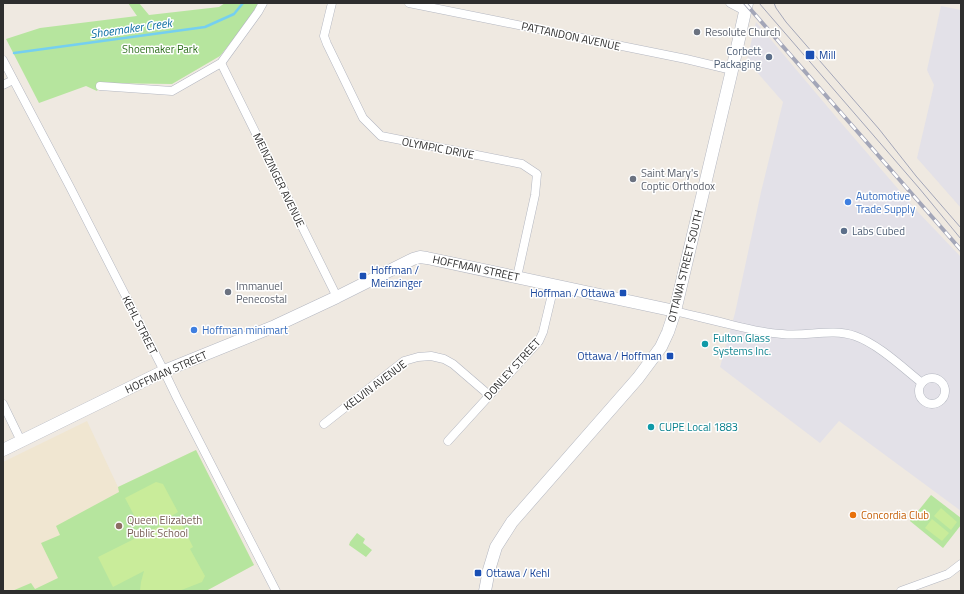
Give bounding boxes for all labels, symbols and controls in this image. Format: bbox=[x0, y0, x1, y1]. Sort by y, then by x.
water label: Shoemaker Creek bbox=[89, 13, 175, 43]
street label: PATTANDON AVENUE bbox=[520, 18, 622, 54]
place label: Resolute Church bbox=[705, 24, 781, 40]
marker: Resolute Church bbox=[692, 27, 702, 37]
park label: Shoemaker Park bbox=[122, 41, 199, 57]
place label: Corbett Packaging bbox=[714, 43, 761, 72]
place label: Mill bbox=[819, 47, 836, 63]
marker: Mill bbox=[804, 49, 816, 61]
marker: Corbett Packaging bbox=[764, 52, 774, 62]
street label: MEINZINGER AVENUE bbox=[249, 130, 309, 230]
street label: OLYMPIC DRIVE bbox=[400, 133, 476, 163]
place label: Saint Mary's Coptic Orthodox bbox=[641, 165, 715, 194]
marker: Saint Mary's Coptic Orthodox bbox=[628, 174, 638, 184]
place label: Automotive Trade Supply bbox=[856, 188, 916, 217]
marker: Automotive Trade Supply bbox=[843, 197, 853, 207]
street label: OTTAWA STREET SOUTH bbox=[663, 208, 707, 324]
place label: Labs Cubed bbox=[852, 223, 905, 239]
marker: Labs Cubed bbox=[839, 226, 849, 236]
street label: HOFFMAN STREET bbox=[431, 251, 521, 285]
place label: Hoffman / Meinzinger bbox=[371, 262, 423, 291]
marker: Hoffman / Meinzinger bbox=[358, 271, 368, 281]
place label: Immanuel Penecostal bbox=[236, 278, 287, 307]
place label: Hoffman / Ottawa bbox=[530, 285, 615, 301]
marker: Immanuel Penecostal bbox=[223, 287, 233, 297]
marker: Hoffman / Ottawa bbox=[618, 288, 628, 298]
street label: KEHL STREET bbox=[118, 293, 162, 357]
place label: Hoffman minimart bbox=[202, 322, 288, 338]
marker: Hoffman minimart bbox=[189, 325, 199, 335]
place label: Fulton Glass Systems Inc. bbox=[713, 330, 771, 359]
street label: DONLEY STREET bbox=[480, 335, 544, 403]
marker: Fulton Glass Systems Inc. bbox=[700, 339, 710, 349]
street label: HOFFMAN STREET bbox=[122, 347, 210, 397]
place label: Ottawa / Hoffman bbox=[577, 348, 662, 364]
marker: Ottawa / Hoffman bbox=[665, 351, 675, 361]
street label: KELVIN AVENUE bbox=[340, 356, 410, 414]
place label: CUPE Local 1883 bbox=[659, 419, 738, 435]
marker: CUPE Local 1883 bbox=[646, 422, 656, 432]
place label: Concordia Club bbox=[861, 507, 929, 523]
marker: Concordia Club bbox=[848, 510, 858, 520]
place label: Queen Elizabeth Public School bbox=[127, 512, 202, 541]
marker: Queen Elizabeth Public School bbox=[114, 521, 124, 531]
place label: Ottawa / Kehl bbox=[486, 565, 550, 581]
marker: Ottawa / Kehl bbox=[473, 568, 483, 578]

